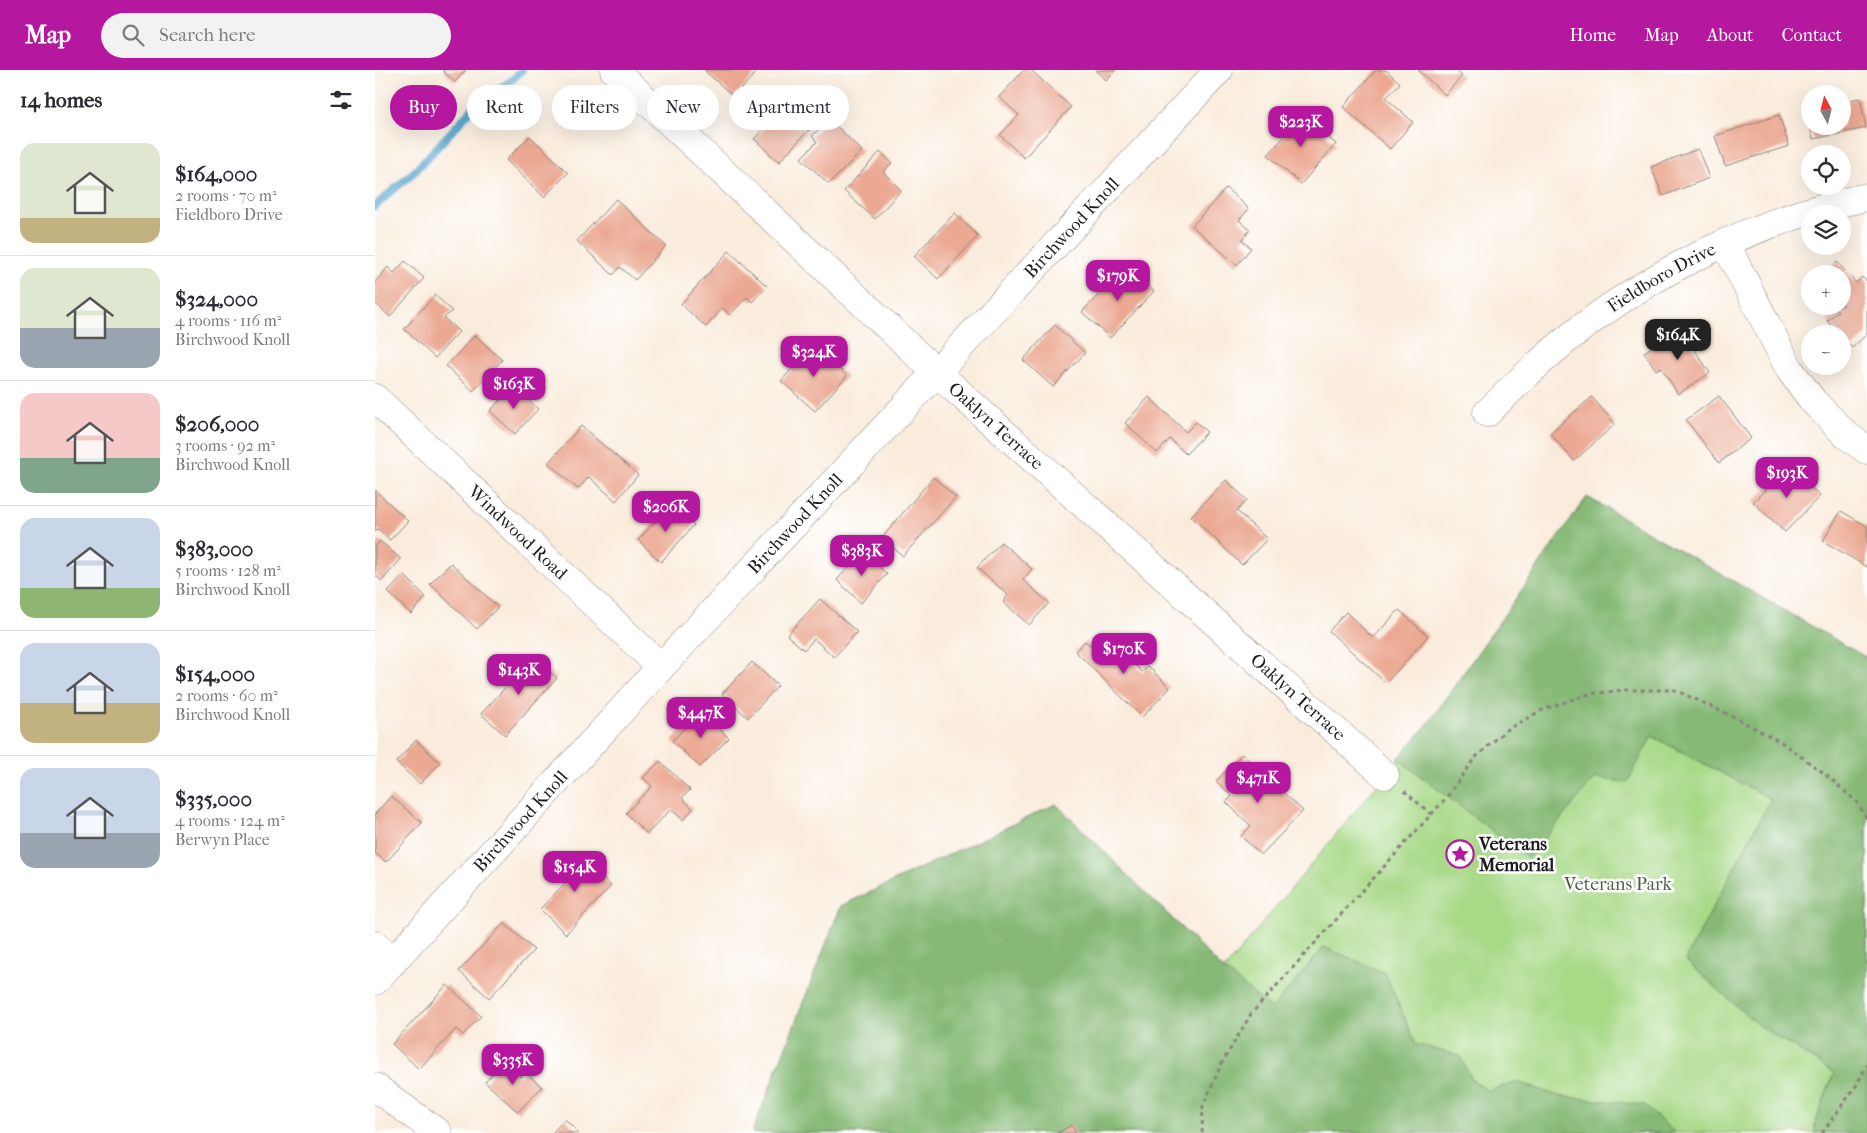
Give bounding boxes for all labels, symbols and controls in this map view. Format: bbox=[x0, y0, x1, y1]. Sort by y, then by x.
search box bbox=[101, 13, 451, 58]
text: Map bbox=[25, 21, 71, 49]
icon: search bbox=[119, 21, 147, 49]
text: Search here bbox=[159, 24, 255, 46]
text: Home bbox=[1569, 25, 1616, 46]
text: Map bbox=[1644, 25, 1679, 46]
text: About bbox=[1707, 25, 1753, 46]
text: Contact bbox=[1781, 25, 1842, 46]
chip: Buy bbox=[390, 85, 457, 130]
chip: Rent bbox=[467, 85, 542, 130]
chip: Filters bbox=[552, 85, 637, 130]
chip: New bbox=[647, 85, 719, 130]
chip: Apartment bbox=[729, 85, 849, 130]
north arrow bbox=[1801, 85, 1851, 135]
map controls bbox=[1801, 85, 1851, 375]
icon: filters bbox=[327, 86, 355, 114]
text: 14 homes bbox=[20, 88, 102, 112]
pin: $223K bbox=[1266, 106, 1336, 148]
text: $223K bbox=[1279, 112, 1323, 131]
button: locate bbox=[1801, 145, 1851, 195]
text: $164,000 bbox=[175, 162, 257, 186]
icon: home bbox=[60, 163, 120, 223]
street label: Birchwood Knoll bbox=[1020, 173, 1124, 282]
text: 2 rooms · 70 m² bbox=[175, 186, 277, 205]
text: Fieldboro Drive bbox=[175, 205, 283, 224]
button: layers bbox=[1801, 205, 1851, 255]
street label: Fieldboro Drive bbox=[1603, 238, 1719, 317]
pin: $179K bbox=[1083, 260, 1153, 302]
button: + bbox=[1801, 265, 1851, 315]
text: $179K bbox=[1097, 266, 1139, 285]
text: $324,000 bbox=[175, 287, 258, 311]
icon: home bbox=[60, 288, 120, 348]
text: 4 rooms · 116 m² bbox=[175, 311, 281, 330]
pin: $164K bbox=[1643, 318, 1713, 361]
text: $164K bbox=[1656, 325, 1700, 344]
button: − bbox=[1801, 325, 1851, 375]
text: Birchwood Knoll bbox=[175, 330, 290, 349]
pin: $324K bbox=[779, 336, 849, 378]
text: $324K bbox=[792, 342, 836, 361]
pin: $163K bbox=[479, 368, 549, 410]
text: $163K bbox=[493, 374, 535, 393]
street label: Oaklyn Terrace bbox=[944, 378, 1048, 474]
text: $206,000 bbox=[175, 412, 259, 436]
icon: home bbox=[60, 413, 120, 473]
text: 3 rooms · 92 m² bbox=[175, 436, 275, 455]
text: Birchwood Knoll bbox=[175, 455, 290, 474]
pin: $193K bbox=[1752, 456, 1822, 499]
text: $193K bbox=[1766, 463, 1808, 482]
street label: Birchwood Knoll bbox=[743, 469, 847, 578]
street label: Windwood Road bbox=[463, 480, 572, 584]
pin: $206K bbox=[631, 490, 701, 533]
text: $206K bbox=[643, 497, 689, 516]
pin: $383K bbox=[827, 534, 897, 577]
text: $383,000 bbox=[175, 537, 253, 561]
icon: home bbox=[60, 538, 120, 598]
text: $383K bbox=[841, 541, 883, 560]
text: 5 rooms · 128 m² bbox=[175, 561, 281, 580]
text: Birchwood Knoll bbox=[175, 580, 290, 599]
pin: $170K bbox=[1089, 632, 1159, 675]
text: $170K bbox=[1103, 639, 1145, 658]
street label: Oaklyn Terrace bbox=[1246, 649, 1350, 745]
pin: $143K bbox=[484, 654, 554, 696]
text: $143K bbox=[498, 660, 540, 679]
text: $154,000 bbox=[175, 662, 255, 686]
icon: home bbox=[60, 663, 120, 723]
text: 2 rooms · 60 m² bbox=[175, 686, 278, 705]
pin: $447K bbox=[666, 696, 736, 739]
text: $447K bbox=[678, 703, 724, 722]
text: Birchwood Knoll bbox=[175, 705, 290, 724]
pin: $471K bbox=[1223, 762, 1293, 804]
street label: Birchwood Knoll bbox=[469, 766, 572, 876]
text: $471K bbox=[1237, 768, 1279, 787]
text: $335,000 bbox=[175, 787, 252, 811]
icon: home bbox=[60, 788, 120, 848]
text: 4 rooms · 124 m² bbox=[175, 811, 285, 830]
text: Berwyn Place bbox=[175, 830, 270, 849]
place label: Veterans Memorial bbox=[1478, 834, 1555, 876]
place icon: Veterans Memorial bbox=[1445, 839, 1475, 869]
pin: $154K bbox=[540, 850, 610, 893]
text: $154K bbox=[554, 857, 596, 876]
park label: Veterans Park bbox=[1563, 874, 1673, 895]
pin: $335K bbox=[478, 1044, 548, 1086]
text: $335K bbox=[493, 1050, 533, 1069]

